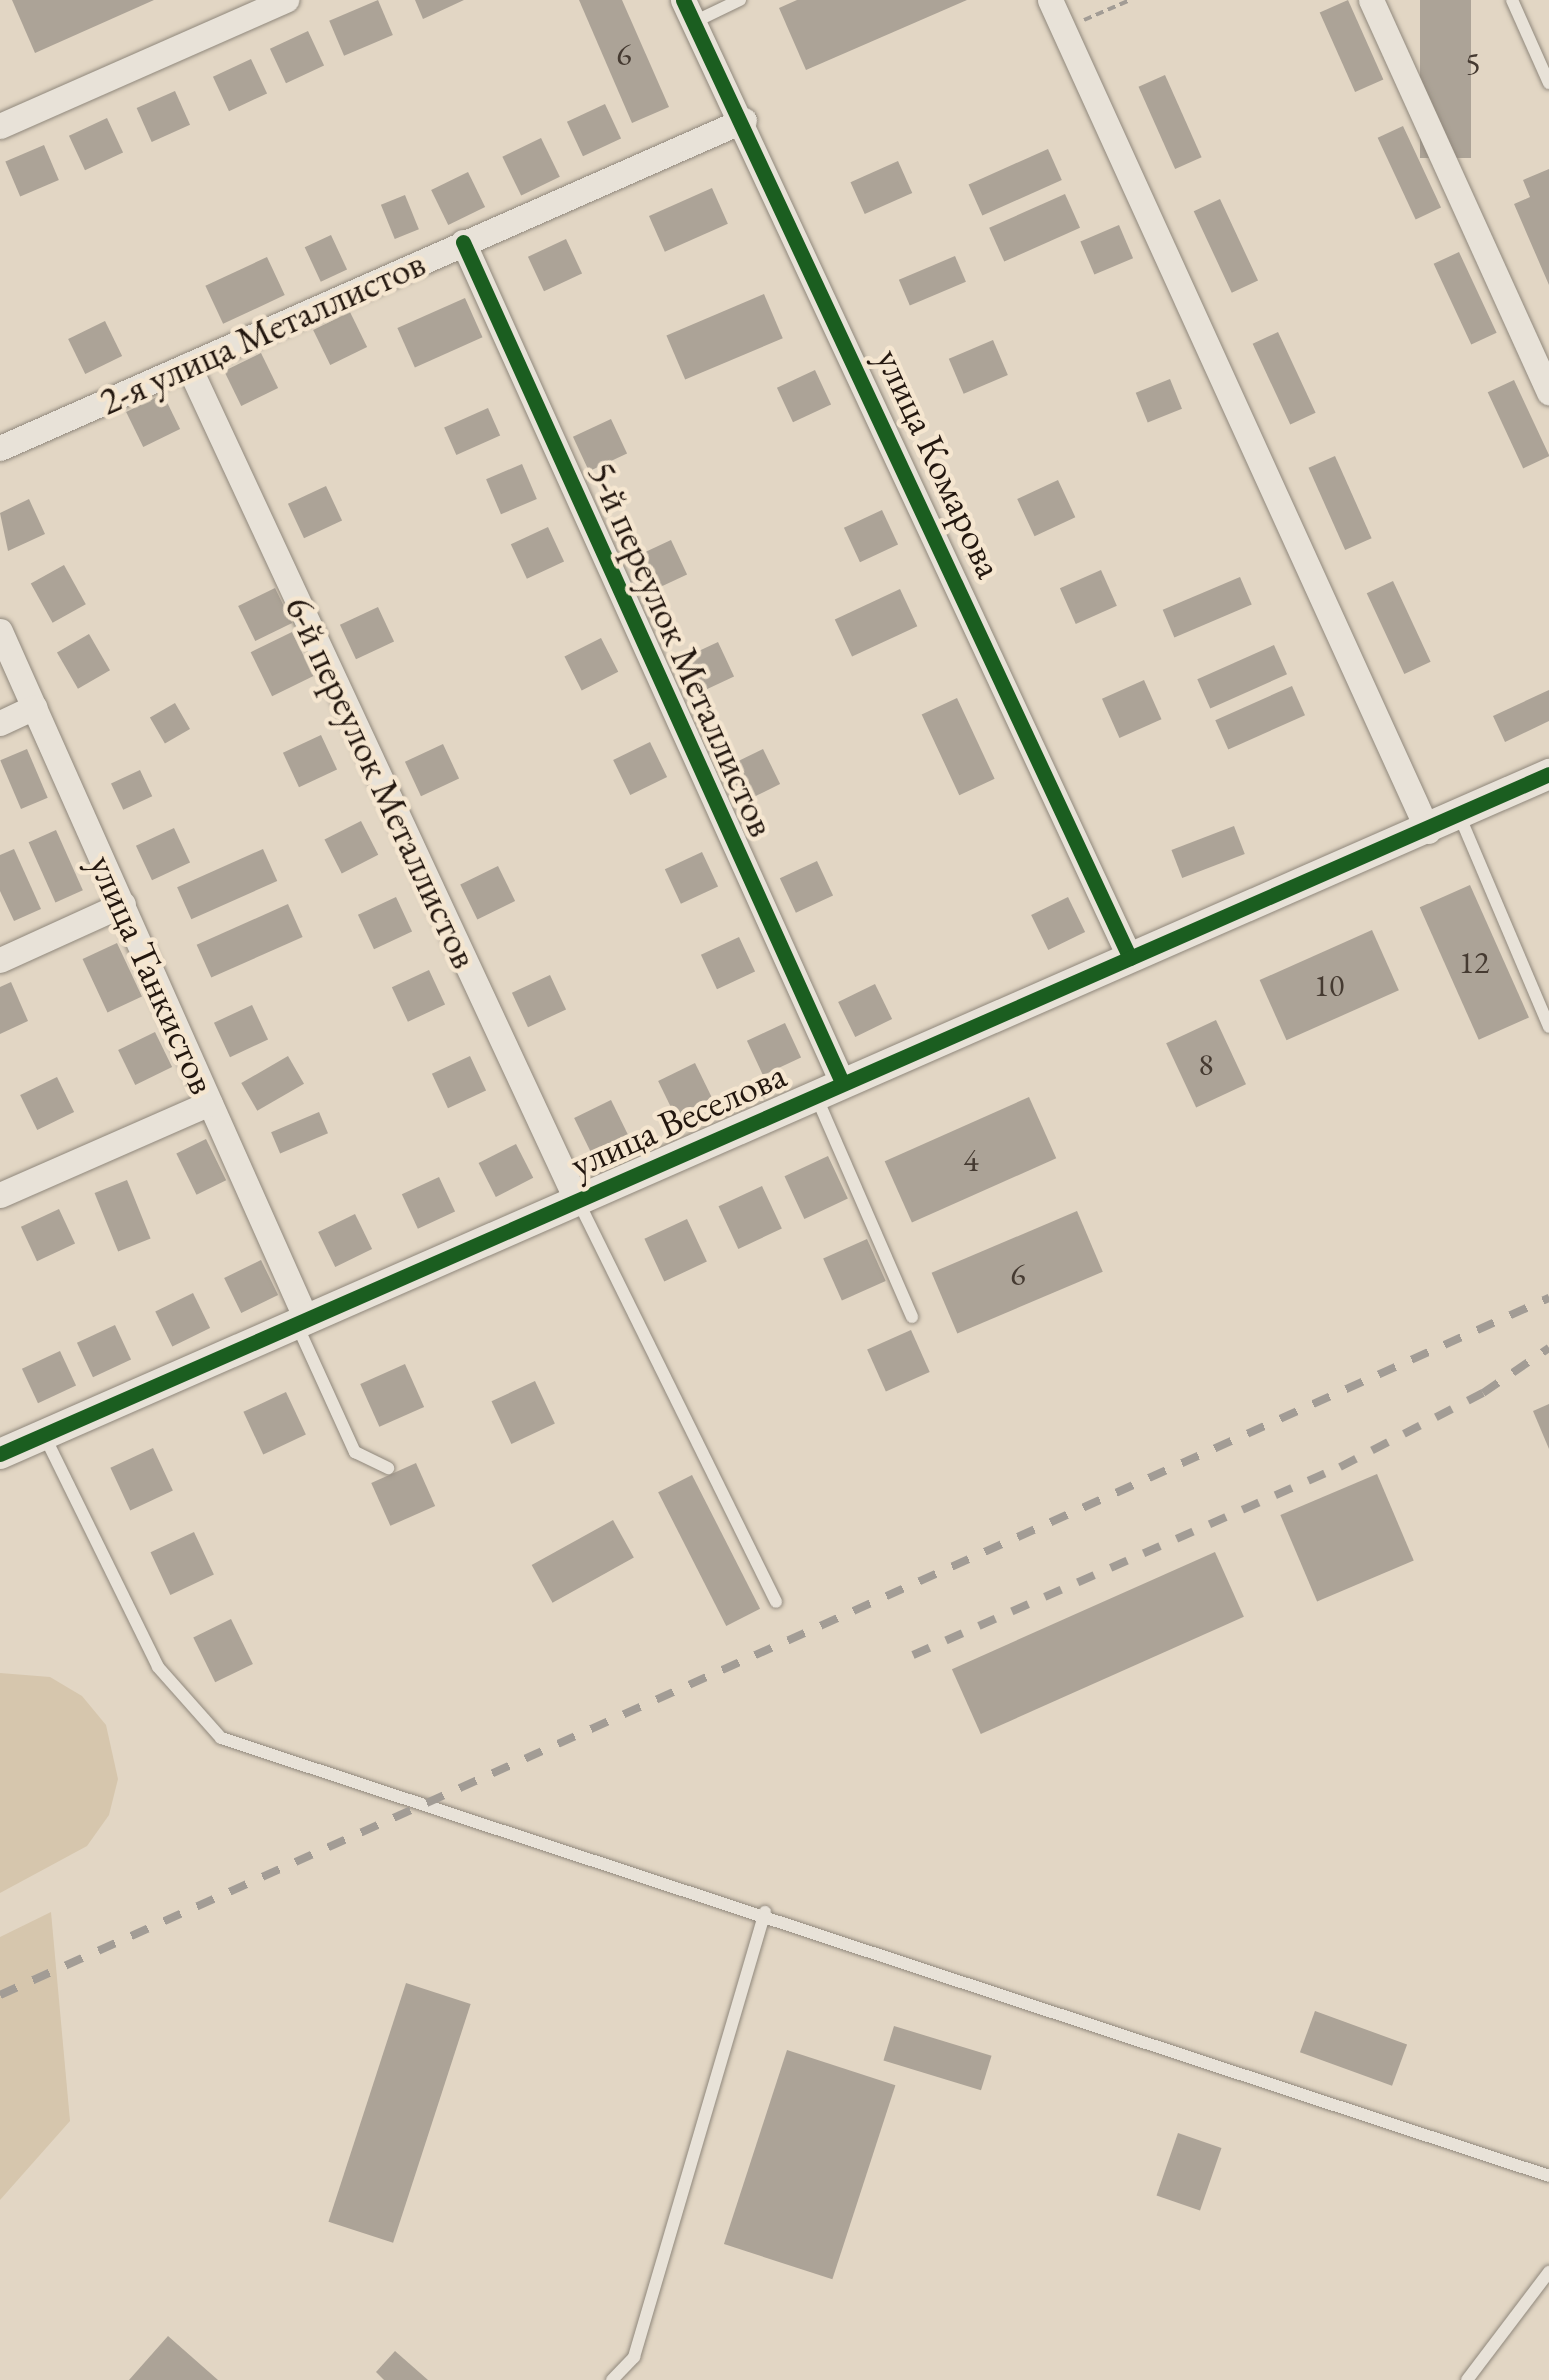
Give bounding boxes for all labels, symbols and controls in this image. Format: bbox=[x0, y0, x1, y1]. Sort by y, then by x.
house number: 6 bbox=[616, 35, 632, 73]
house number: 5 bbox=[1465, 44, 1481, 82]
street label: 2-я улица Металлистов bbox=[92, 240, 432, 424]
street label: улица Комарова bbox=[867, 341, 1013, 585]
street label: 5-й переулок Металлистов bbox=[579, 455, 785, 843]
street label: 6-й переулок Металлистов bbox=[276, 589, 488, 975]
street label: улица Танкистов bbox=[80, 847, 226, 1101]
house number: 12 bbox=[1459, 943, 1489, 981]
house number: 10 bbox=[1314, 966, 1344, 1004]
house number: 8 bbox=[1198, 1045, 1214, 1083]
street label: улица Веселова bbox=[563, 1051, 793, 1187]
house number: 4 bbox=[963, 1141, 979, 1179]
house number: 6 bbox=[1010, 1255, 1026, 1293]

